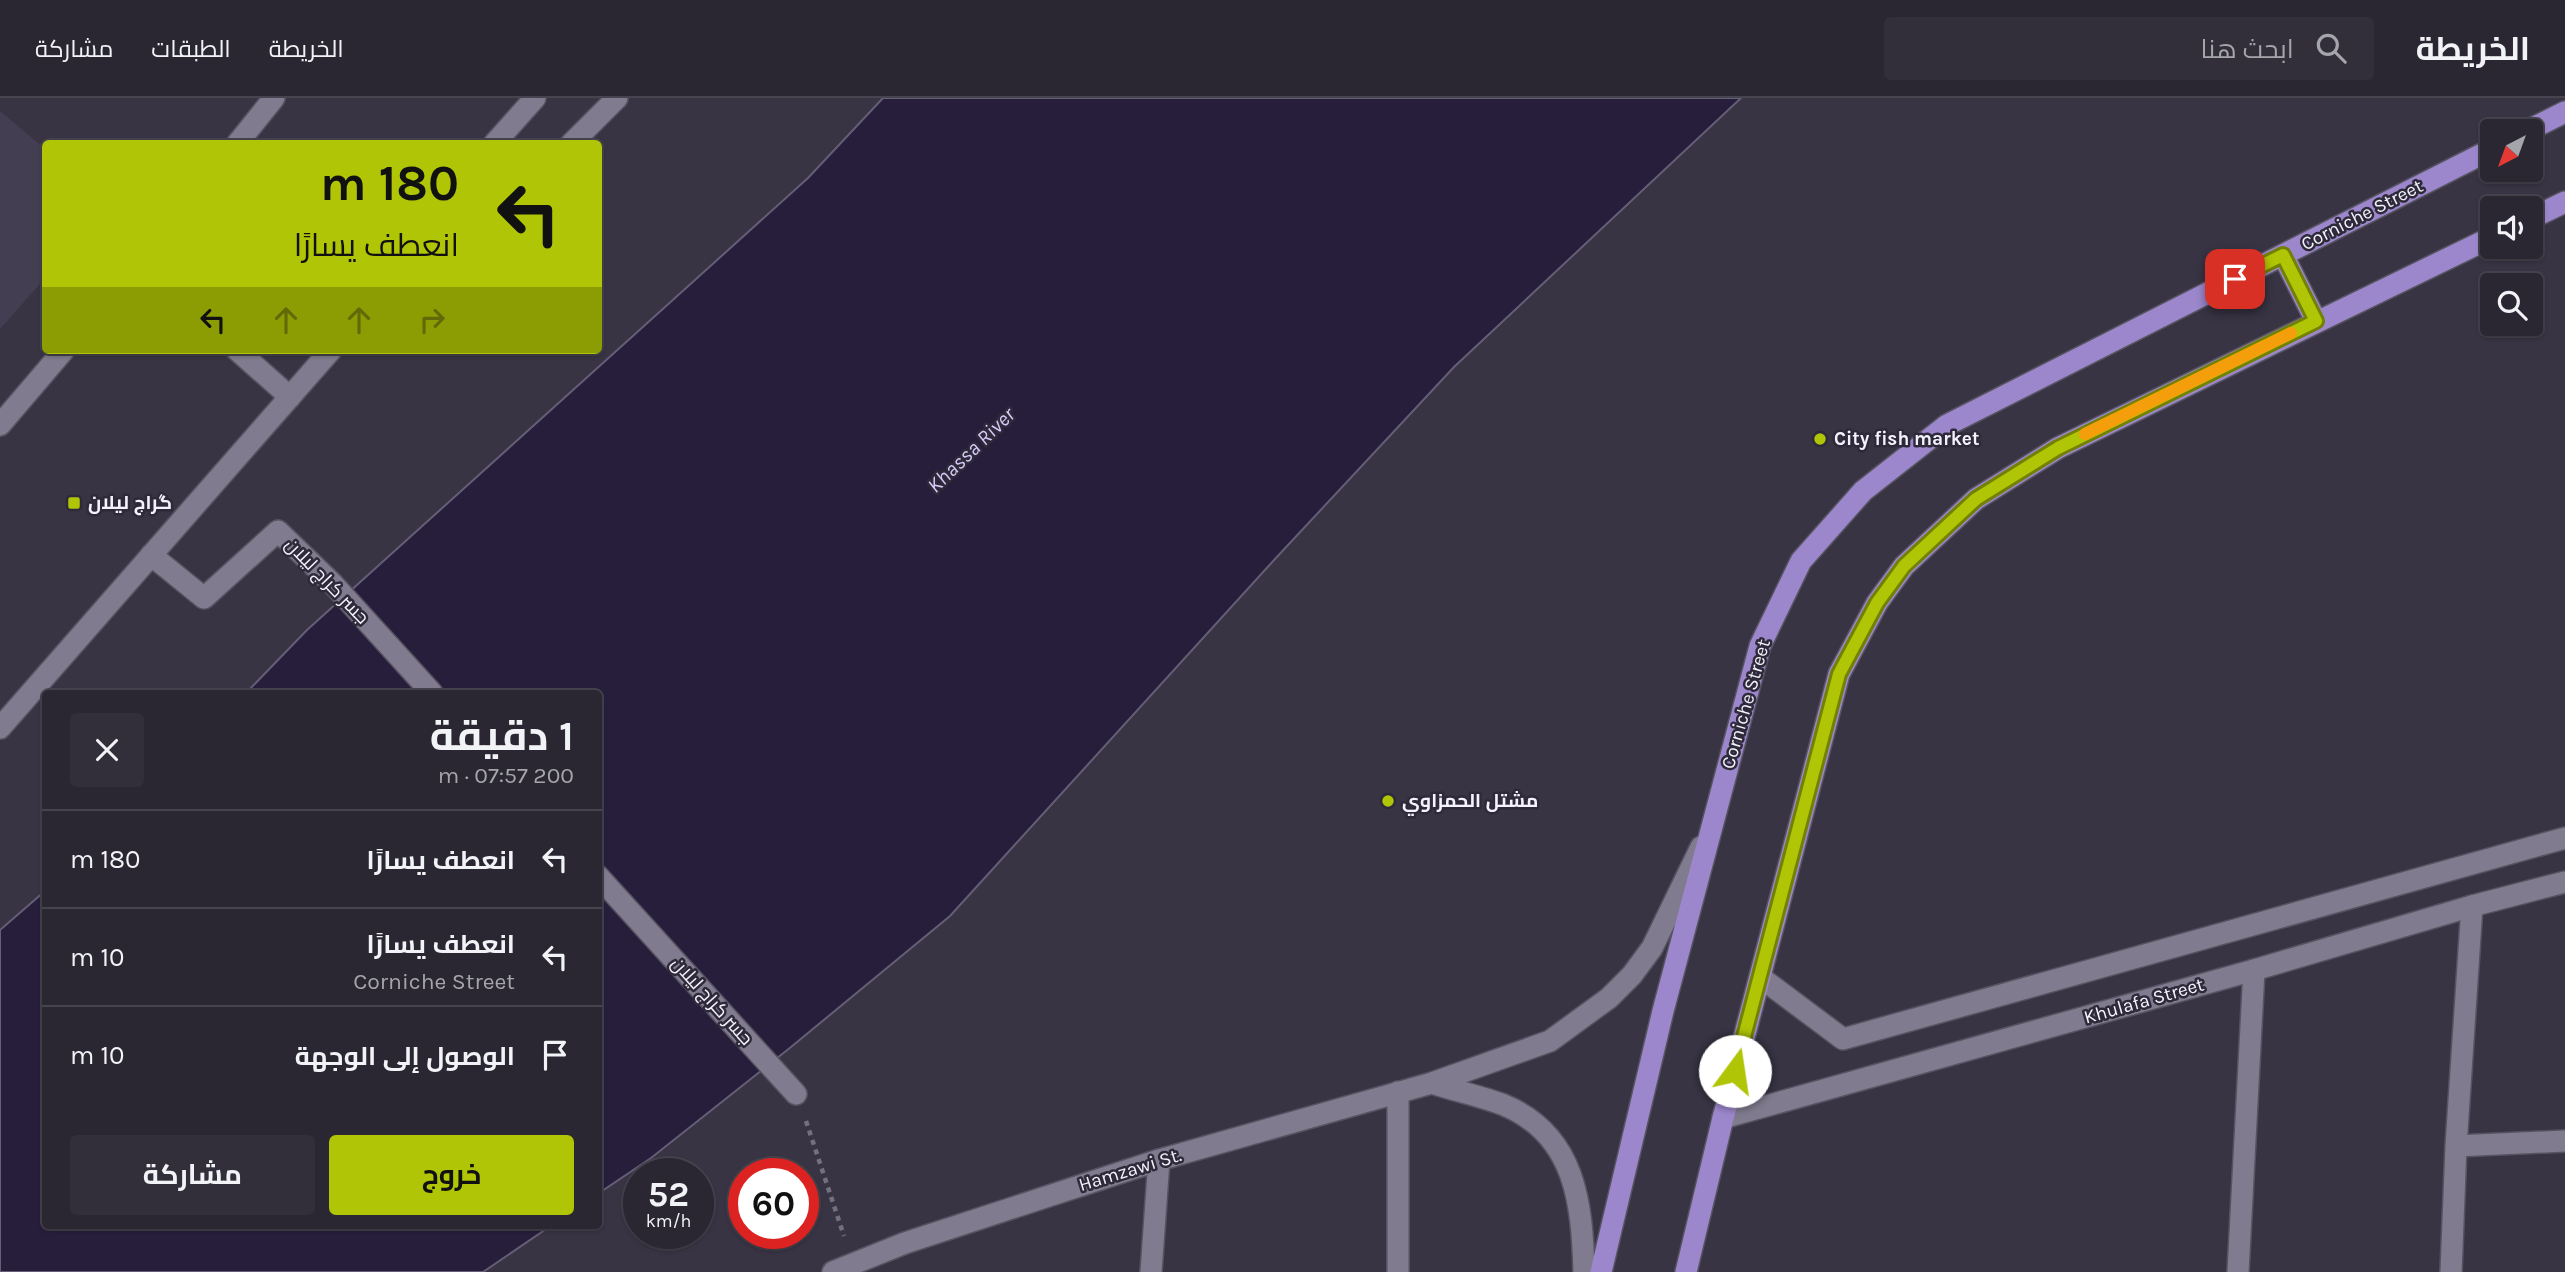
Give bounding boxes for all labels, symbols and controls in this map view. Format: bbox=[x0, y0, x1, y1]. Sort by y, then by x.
search box bbox=[1884, 17, 2374, 80]
icon: search bbox=[2312, 29, 2350, 67]
text: الخريطة bbox=[2416, 30, 2530, 68]
text: ابحث هنا bbox=[2201, 34, 2294, 65]
text: مشاركة bbox=[35, 35, 113, 63]
text: الطبقات bbox=[151, 35, 231, 63]
text: الخريطة bbox=[269, 35, 344, 63]
north arrow bbox=[2480, 119, 2543, 182]
map controls bbox=[2480, 119, 2543, 336]
text: 180 m bbox=[320, 155, 459, 212]
icon: left bbox=[483, 168, 574, 259]
street label: Corniche Street bbox=[2297, 175, 2427, 255]
button: sound bbox=[2480, 196, 2543, 259]
text: انعطف يسارًا bbox=[294, 227, 459, 264]
pin bbox=[2205, 249, 2265, 309]
icon: arrive bbox=[2216, 260, 2254, 298]
button: search bbox=[2480, 273, 2543, 336]
icon: left bbox=[194, 301, 232, 339]
icon: ahead bbox=[267, 301, 305, 339]
icon: ahead bbox=[340, 301, 378, 339]
icon: right bbox=[413, 301, 451, 339]
water label: Khassa River bbox=[922, 402, 1020, 498]
place label: City fish market bbox=[1834, 428, 1979, 450]
marker: City fish market bbox=[1812, 431, 1828, 447]
place label: گراج لیلان bbox=[88, 492, 172, 516]
marker: گراج لیلان bbox=[66, 495, 82, 511]
street label: جسر كراج ليلان bbox=[279, 533, 374, 630]
street label: Corniche Street bbox=[1717, 637, 1775, 771]
text: 1 دقيقة bbox=[430, 711, 574, 761]
button: close bbox=[70, 713, 144, 787]
text: 200 m · 07:57 bbox=[438, 762, 574, 789]
place label: مشتل الحمزاوي bbox=[1402, 790, 1538, 816]
marker: مشتل الحمزاوي bbox=[1380, 793, 1396, 809]
icon: left bbox=[536, 840, 574, 878]
text: 180 m bbox=[70, 844, 141, 875]
text: انعطف يسارًا bbox=[367, 845, 515, 876]
text: انعطف يسارًا bbox=[367, 929, 515, 960]
icon: left bbox=[536, 938, 574, 976]
text: 10 m bbox=[70, 942, 125, 973]
street label: جسر كراج ليلان bbox=[665, 952, 757, 1051]
text: Corniche Street bbox=[353, 968, 515, 995]
street label: Khulafa Street bbox=[2081, 973, 2207, 1029]
position arrow bbox=[1698, 1034, 1772, 1108]
icon: arrive bbox=[536, 1036, 574, 1074]
text: 10 m bbox=[70, 1040, 125, 1071]
text: الوصول إلى الوجهة bbox=[295, 1041, 515, 1072]
button: مشاركة bbox=[70, 1135, 315, 1215]
button: خروج bbox=[329, 1135, 574, 1215]
street label: Hamzawi St. bbox=[1076, 1144, 1184, 1196]
speed limit sign: 60 bbox=[728, 1158, 819, 1249]
text: 52 bbox=[648, 1174, 689, 1215]
text: km/h bbox=[646, 1210, 691, 1232]

